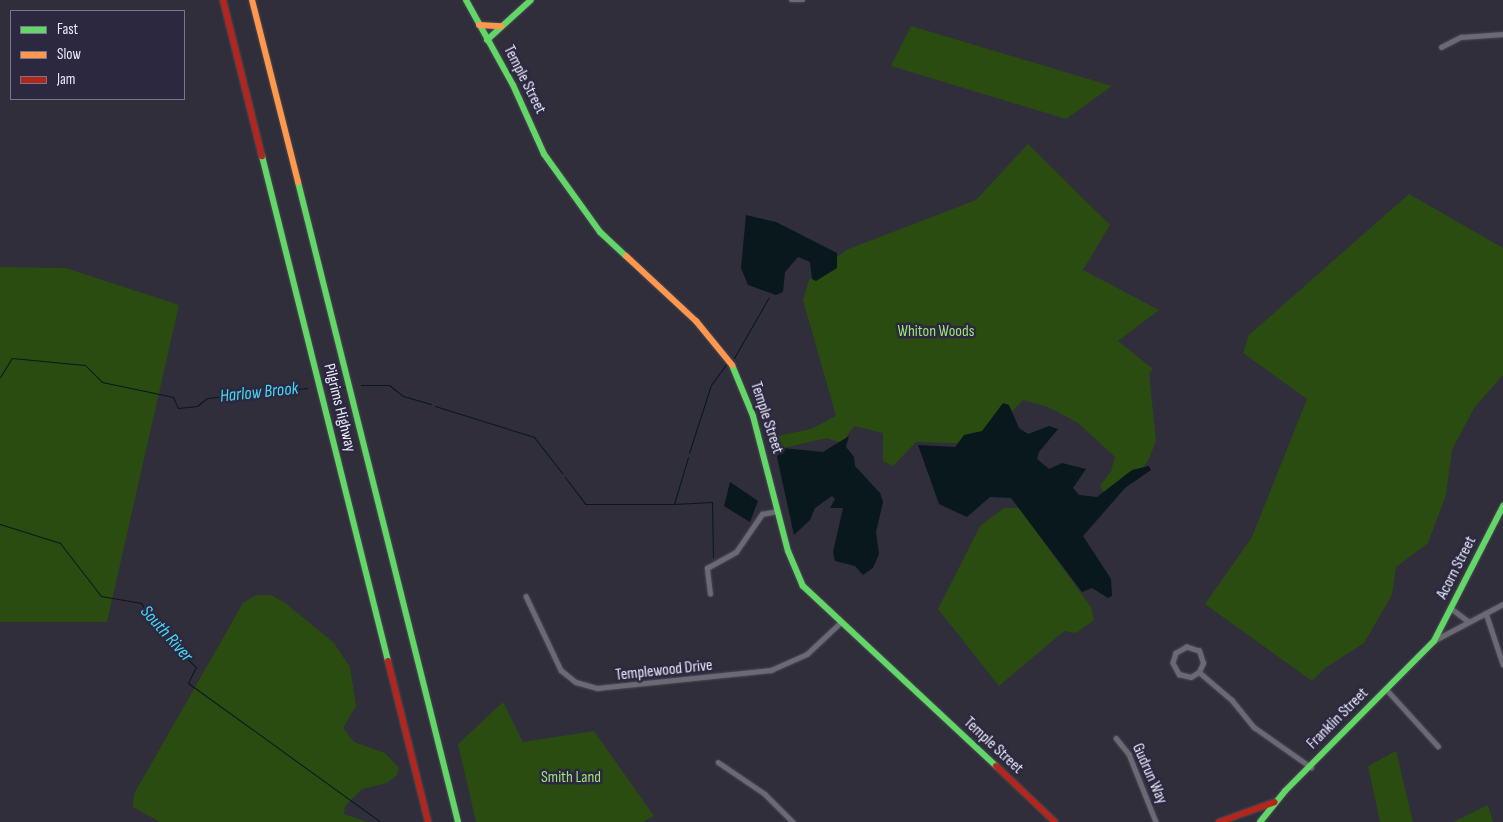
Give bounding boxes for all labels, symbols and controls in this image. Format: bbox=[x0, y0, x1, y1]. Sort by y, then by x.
legend bbox=[10, 10, 185, 100]
text: Fast bbox=[57, 20, 78, 39]
street label: Temple Street bbox=[499, 42, 549, 118]
text: Slow bbox=[57, 45, 81, 64]
text: Jam bbox=[57, 70, 75, 89]
park label: Whiton Woods bbox=[898, 322, 974, 342]
street label: Pilgrims Highway bbox=[319, 362, 359, 454]
water label: Harlow Brook bbox=[219, 378, 299, 408]
street label: Temple Street bbox=[745, 380, 787, 456]
street label: Acorn Street bbox=[1433, 533, 1481, 603]
water label: South River bbox=[135, 601, 197, 667]
street label: Templewood Drive bbox=[615, 656, 713, 686]
street label: Franklin Street bbox=[1303, 684, 1373, 754]
street label: Temple Street bbox=[959, 714, 1027, 778]
street label: Gudrun Way bbox=[1127, 741, 1171, 807]
park label: Smith Land bbox=[541, 768, 601, 788]

